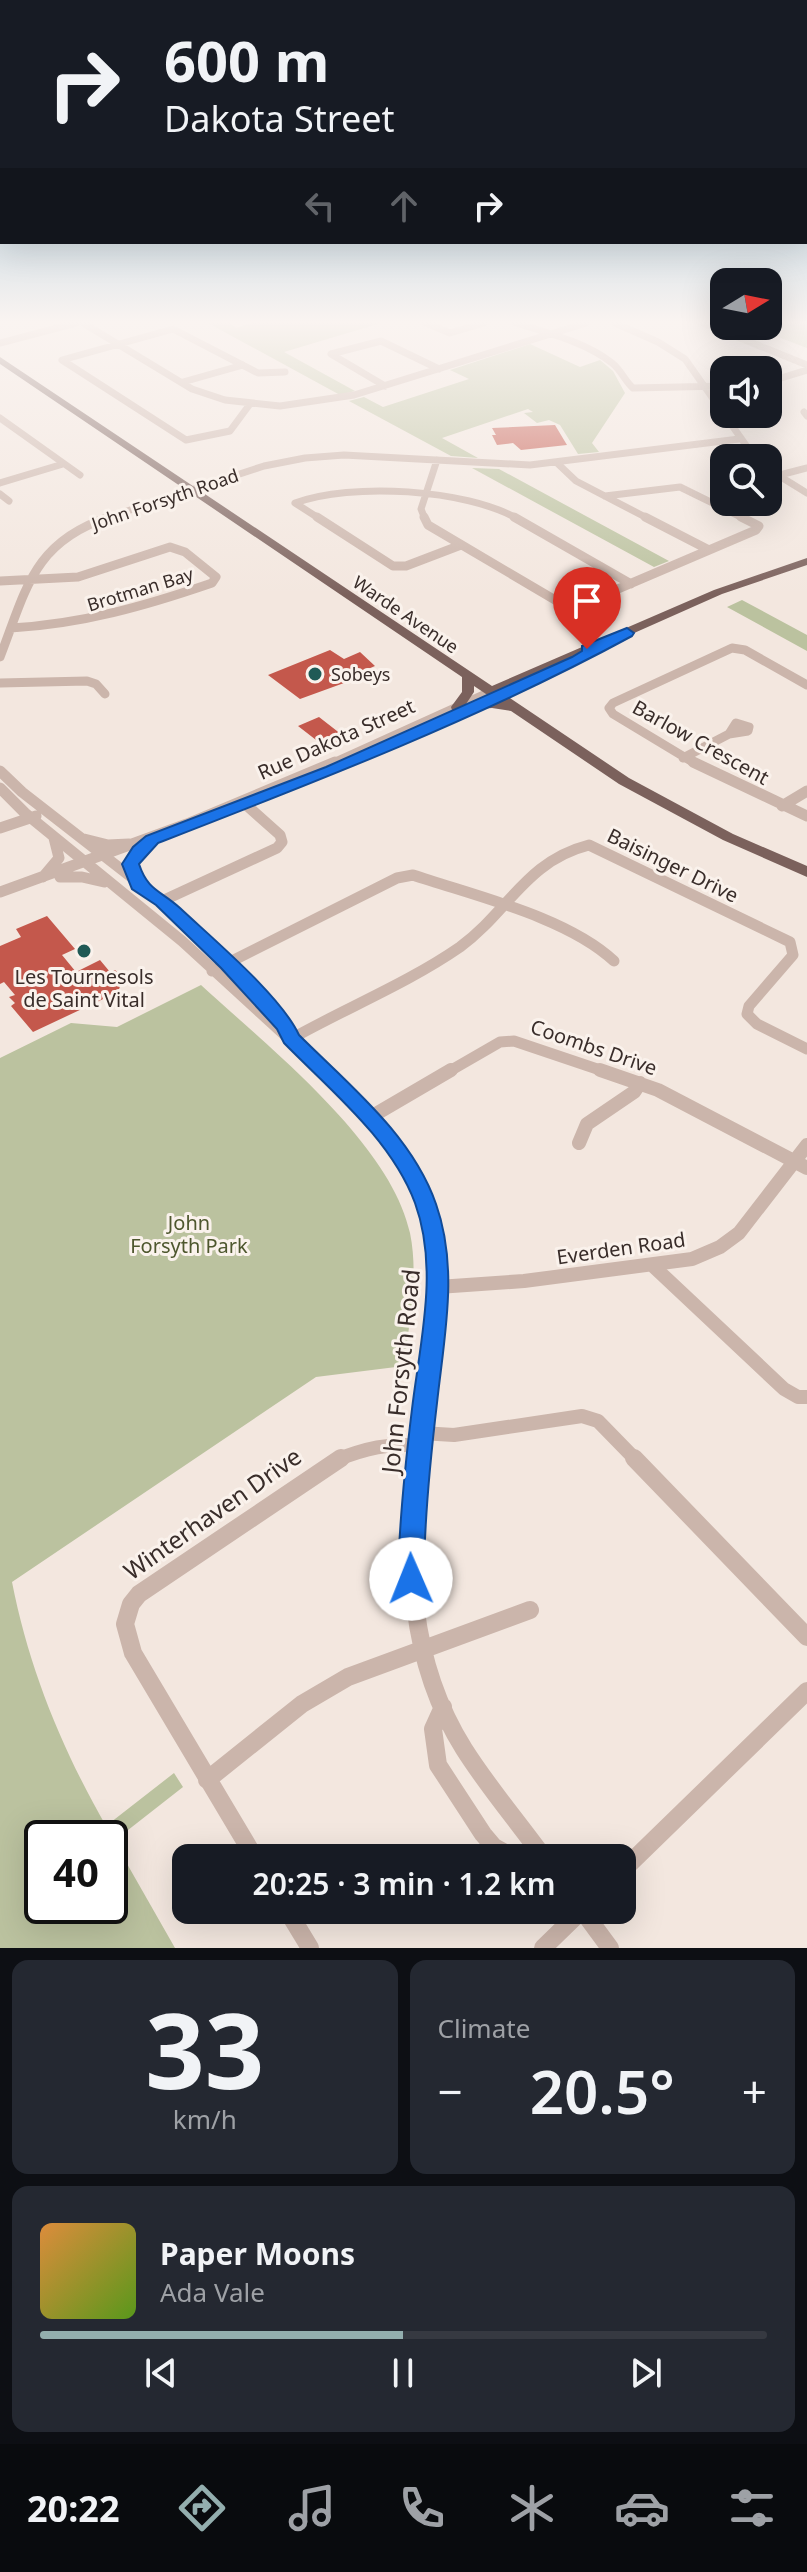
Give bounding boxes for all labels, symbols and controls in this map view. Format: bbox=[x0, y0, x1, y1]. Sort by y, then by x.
text: 600 m bbox=[164, 22, 329, 98]
icon: right bbox=[32, 32, 136, 136]
text: Dakota Street bbox=[164, 94, 395, 143]
icon: left bbox=[298, 184, 342, 228]
icon: ahead bbox=[382, 184, 426, 228]
icon: right bbox=[466, 184, 510, 228]
north arrow bbox=[710, 268, 782, 340]
map controls bbox=[710, 268, 782, 516]
button: sound bbox=[710, 356, 782, 428]
button: search bbox=[710, 444, 782, 516]
street label: John Forsyth Road bbox=[87, 463, 242, 536]
street label: Brotman Bay bbox=[84, 561, 197, 617]
pin bbox=[553, 567, 621, 649]
street label: Warde Avenue bbox=[348, 570, 464, 658]
icon: arrive bbox=[565, 579, 609, 623]
place label: Sobeys bbox=[331, 662, 390, 686]
marker: Sobeys bbox=[306, 665, 324, 683]
street label: Rue Dakota Street bbox=[253, 692, 419, 786]
street label: Barlow Crescent bbox=[628, 693, 774, 791]
street label: Baisinger Drive bbox=[603, 822, 743, 908]
marker: Les Tournesols de Saint Vital bbox=[75, 942, 93, 960]
place label: Les Tournesols de Saint Vital bbox=[14, 963, 154, 1013]
street label: Coombs Drive bbox=[527, 1013, 661, 1081]
park label: John Forsyth Park bbox=[130, 1209, 248, 1259]
street label: Everden Road bbox=[555, 1226, 687, 1270]
street label: John Forsyth Road bbox=[373, 1267, 427, 1477]
street label: Winterhaven Drive bbox=[117, 1439, 307, 1587]
position arrow bbox=[369, 1537, 453, 1621]
speed limit sign: 40 bbox=[24, 1820, 128, 1924]
text: 20:25 · 3 min · 1.2 km bbox=[253, 1863, 555, 1904]
text: 33 bbox=[145, 1978, 264, 2119]
text: Climate bbox=[438, 2010, 530, 2046]
text: 20.5° bbox=[530, 2050, 675, 2132]
text: − bbox=[438, 2061, 463, 2121]
text: + bbox=[742, 2061, 767, 2121]
text: km/h bbox=[173, 2101, 237, 2137]
text: Paper Moons bbox=[160, 2233, 355, 2274]
text: Ada Vale bbox=[160, 2274, 265, 2310]
icon: previous bbox=[139, 2351, 183, 2395]
icon: pause bbox=[381, 2351, 425, 2395]
icon: next bbox=[624, 2351, 668, 2395]
icon: directions bbox=[174, 2480, 230, 2536]
icon: music bbox=[284, 2480, 340, 2536]
icon: phone bbox=[394, 2480, 450, 2536]
icon: climate bbox=[504, 2480, 560, 2536]
icon: car bbox=[614, 2480, 670, 2536]
icon: filters bbox=[724, 2480, 780, 2536]
text: 20:22 bbox=[27, 2484, 120, 2533]

